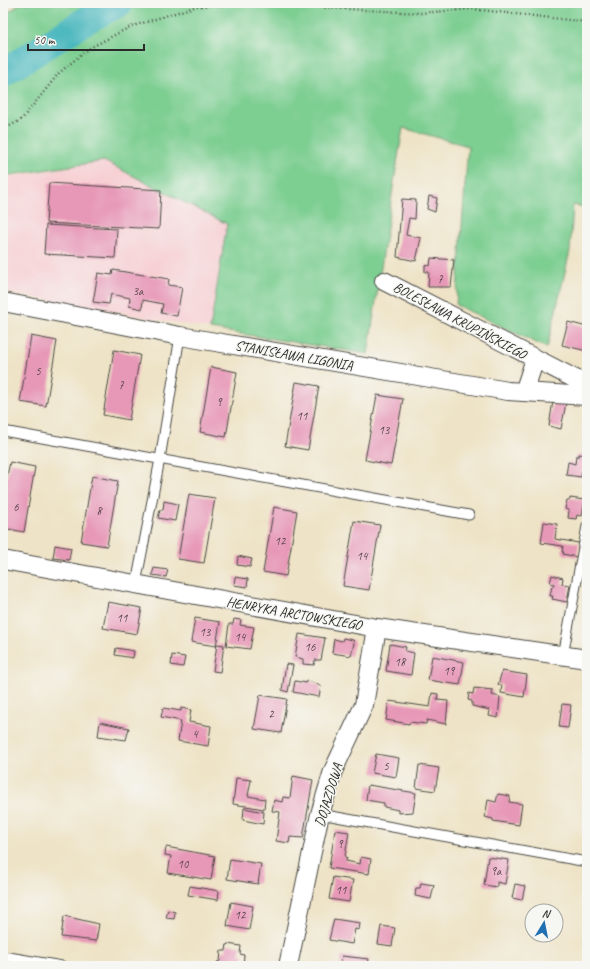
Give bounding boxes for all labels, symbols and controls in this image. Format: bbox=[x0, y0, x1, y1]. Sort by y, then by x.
scale bar bbox=[28, 26, 144, 52]
text: 50 m bbox=[34, 32, 56, 48]
house number: 7 bbox=[437, 271, 443, 287]
street label: BOLESŁAWA KRUPIŃSKIEGO bbox=[390, 278, 531, 364]
house number: 3a bbox=[133, 283, 144, 299]
street label: STANISŁAWA LIGONIA bbox=[234, 337, 355, 374]
house number: 5 bbox=[35, 363, 41, 379]
house number: 7 bbox=[118, 377, 124, 393]
house number: 9 bbox=[216, 394, 223, 410]
house number: 11 bbox=[297, 408, 308, 424]
house number: 13 bbox=[379, 422, 391, 438]
house number: 6 bbox=[13, 499, 19, 515]
house number: 8 bbox=[96, 503, 103, 519]
house number: 12 bbox=[275, 533, 287, 549]
house number: 14 bbox=[357, 548, 369, 564]
street label: HENRYKA ARCTOWSKIEGO bbox=[225, 593, 365, 634]
house number: 11 bbox=[117, 610, 128, 626]
house number: 13 bbox=[200, 624, 212, 640]
house number: 14 bbox=[235, 629, 247, 645]
house number: 16 bbox=[305, 639, 316, 655]
house number: 18 bbox=[395, 654, 407, 670]
house number: 19 bbox=[444, 663, 456, 679]
house number: 2 bbox=[268, 706, 275, 722]
house number: 4 bbox=[192, 726, 199, 742]
house number: 5 bbox=[383, 758, 389, 774]
street label: DOJAZDOWA bbox=[311, 761, 346, 829]
house number: 9 bbox=[337, 836, 344, 852]
house number: 10 bbox=[178, 856, 190, 872]
house number: 9a bbox=[491, 863, 502, 879]
house number: 11 bbox=[336, 882, 347, 898]
north arrow bbox=[524, 903, 564, 943]
text: N bbox=[541, 906, 552, 921]
house number: 12 bbox=[235, 907, 247, 923]

